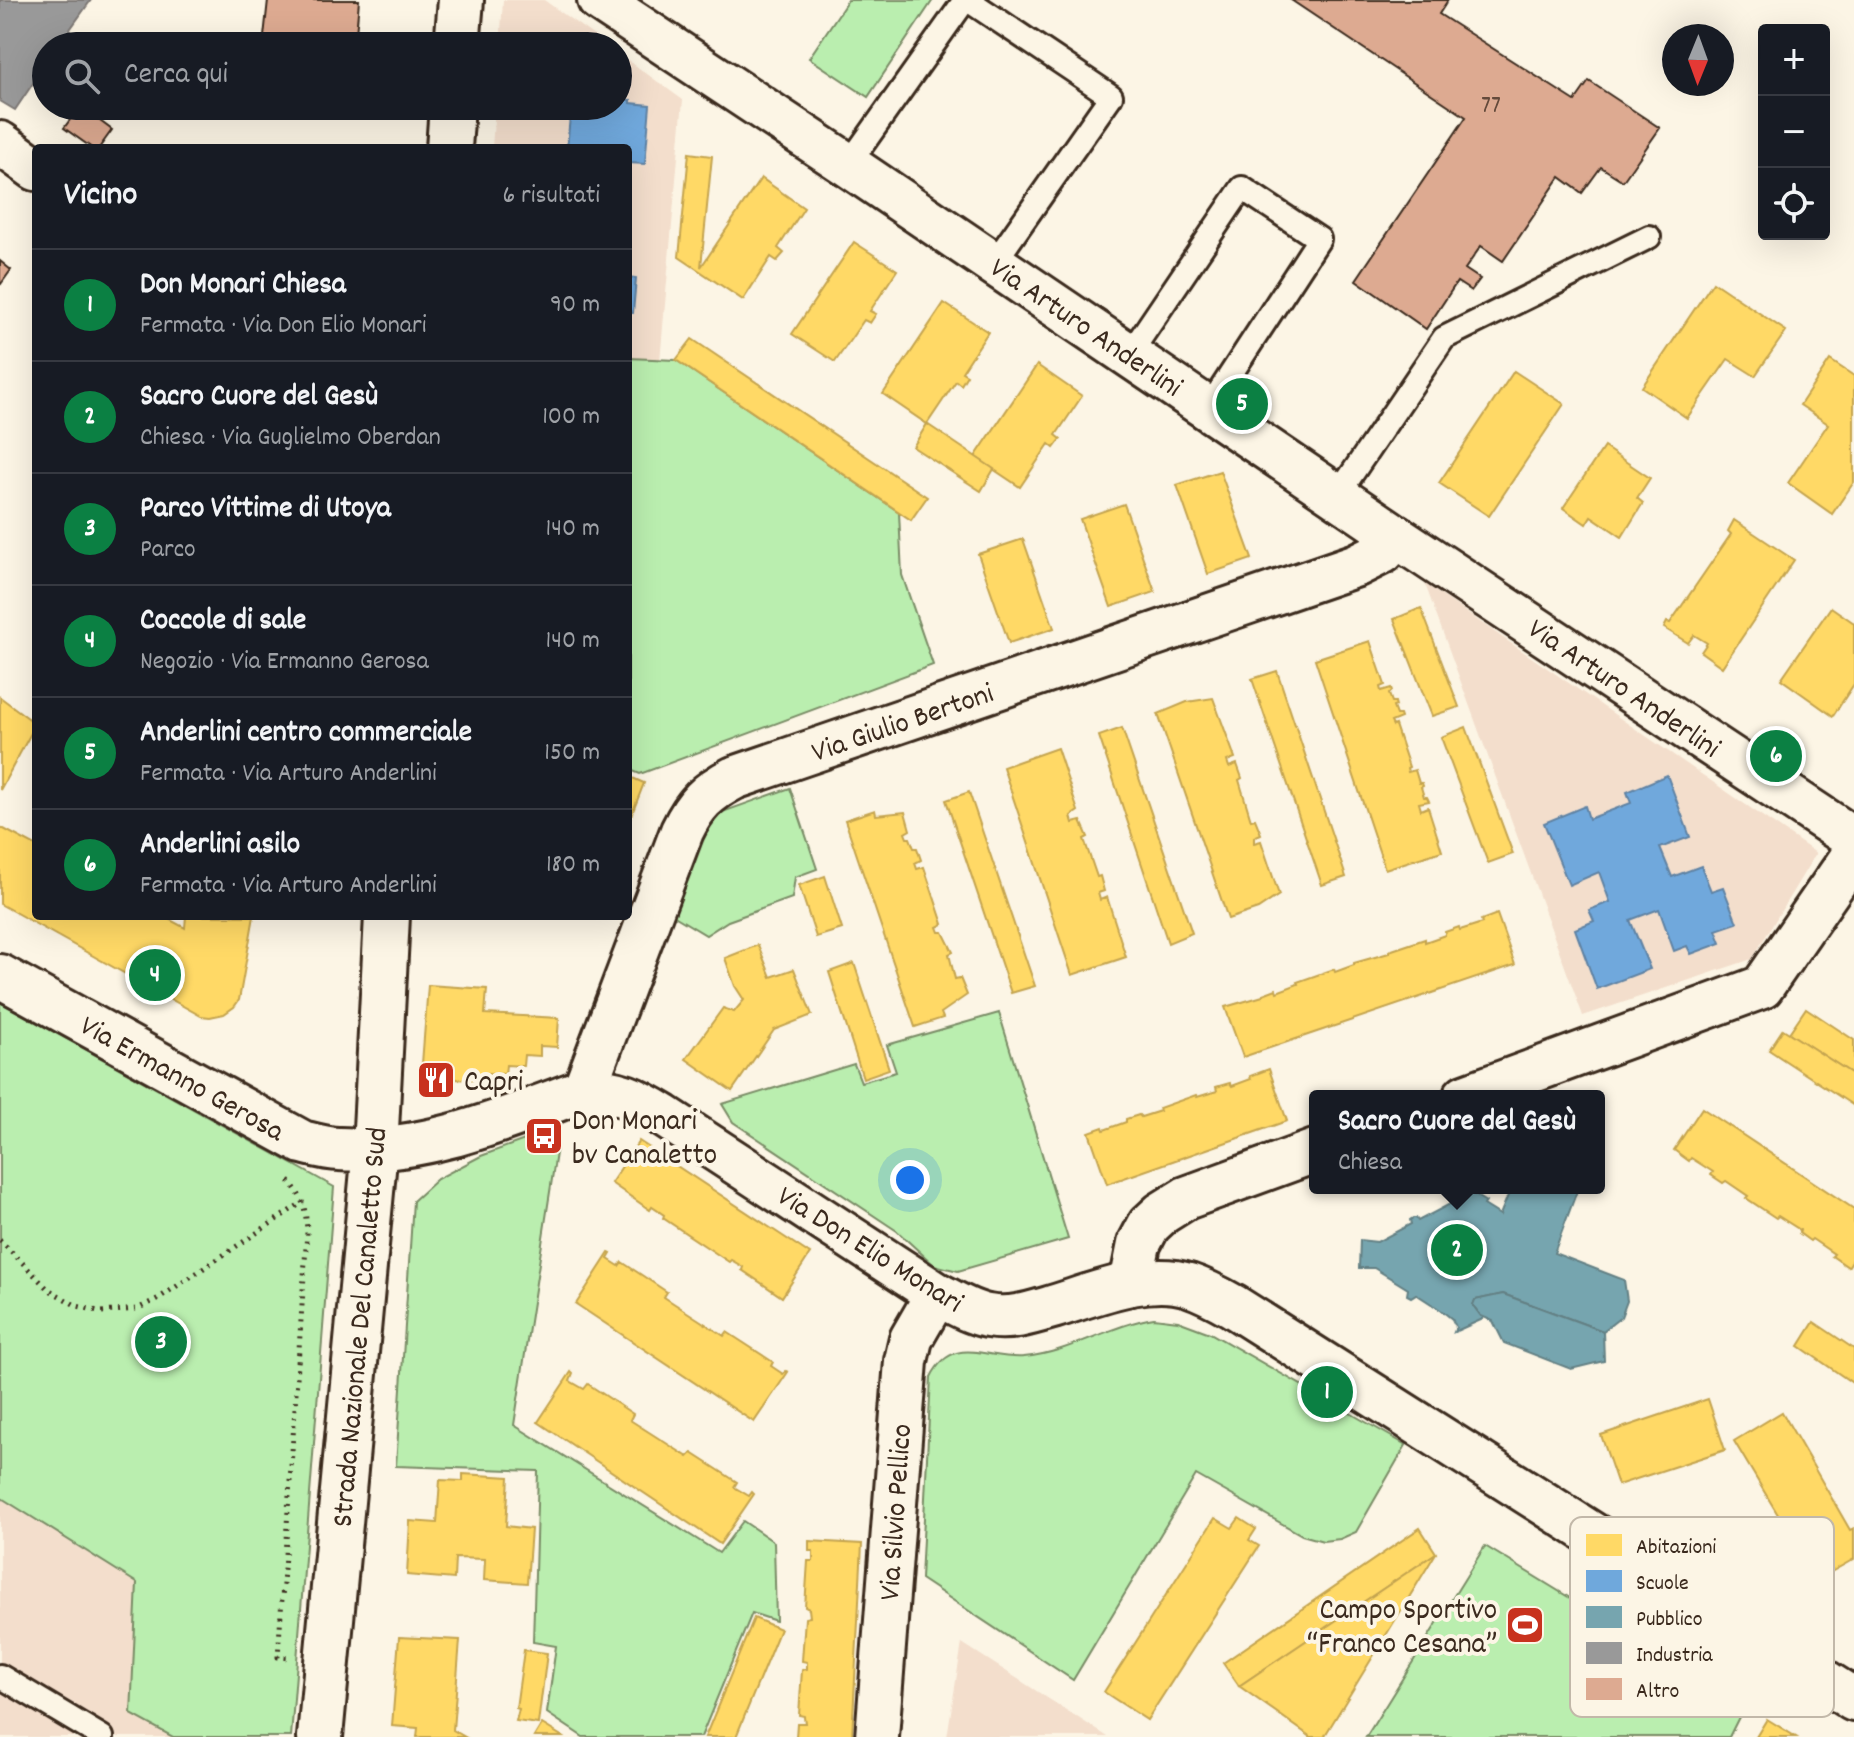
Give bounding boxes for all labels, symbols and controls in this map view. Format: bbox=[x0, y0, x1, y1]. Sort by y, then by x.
north arrow bbox=[1662, 24, 1734, 96]
map controls bbox=[1758, 24, 1830, 240]
button: + bbox=[1758, 24, 1830, 96]
search box bbox=[32, 32, 632, 120]
icon: search bbox=[60, 54, 104, 98]
text: Cerca qui bbox=[124, 55, 228, 98]
house number: 77 bbox=[1481, 88, 1501, 125]
button: − bbox=[1758, 96, 1830, 168]
button: locate bbox=[1758, 168, 1830, 240]
text: Vicino bbox=[64, 172, 137, 221]
text: 6 risultati bbox=[502, 178, 600, 215]
street label: Via Arturo Anderlini bbox=[979, 249, 1190, 410]
text: Don Monari Chiesa bbox=[140, 265, 346, 308]
text: 1 bbox=[87, 287, 93, 324]
text: 90 m bbox=[550, 287, 600, 324]
text: Fermata · Via Don Elio Monari bbox=[140, 308, 426, 345]
pin: 5 bbox=[1216, 374, 1268, 434]
text: Sacro Cuore del Gesù bbox=[140, 377, 378, 420]
text: 2 bbox=[84, 399, 96, 436]
text: 100 m bbox=[542, 399, 600, 436]
text: Chiesa · Via Guglielmo Oberdan bbox=[140, 420, 441, 457]
text: Parco Vittime di Utoya bbox=[140, 489, 391, 532]
text: 3 bbox=[84, 511, 96, 548]
text: 140 m bbox=[546, 511, 600, 548]
text: Parco bbox=[140, 532, 196, 569]
text: Coccole di sale bbox=[140, 601, 306, 644]
street label: Via Arturo Anderlini bbox=[1517, 610, 1728, 771]
text: 4 bbox=[85, 623, 95, 660]
text: 140 m bbox=[546, 623, 600, 660]
text: Negozio · Via Ermanno Gerosa bbox=[140, 644, 429, 681]
street label: Via Giulio Bertoni bbox=[807, 674, 1000, 776]
text: Anderlini centro commerciale bbox=[140, 713, 472, 756]
pin: 6 bbox=[1750, 726, 1802, 786]
text: 5 bbox=[84, 735, 96, 772]
text: 150 m bbox=[544, 735, 600, 772]
text: Fermata · Via Arturo Anderlini bbox=[140, 756, 437, 793]
text: Anderlini asilo bbox=[140, 825, 300, 868]
text: 6 bbox=[84, 847, 96, 884]
text: 180 m bbox=[546, 847, 600, 884]
text: Fermata · Via Arturo Anderlini bbox=[140, 868, 437, 905]
pin: 4 bbox=[129, 945, 181, 1005]
street label: Via Ermanno Gerosa bbox=[71, 1007, 292, 1155]
restaurant icon: Capri bbox=[415, 1059, 457, 1101]
place label: Capri bbox=[464, 1063, 523, 1106]
popup bbox=[1309, 1090, 1605, 1194]
place label: Don Monari bv Canaletto bbox=[572, 1102, 717, 1179]
text: Sacro Cuore del Gesù bbox=[1338, 1102, 1576, 1145]
bus stop icon: Don Monari bv Canaletto bbox=[523, 1115, 565, 1157]
street label: Strada Nazionale Del Canaletto Sud bbox=[324, 1126, 401, 1529]
text: Chiesa bbox=[1338, 1145, 1402, 1182]
your location bbox=[890, 1160, 930, 1200]
street label: Via Don Elio Monari bbox=[767, 1177, 970, 1326]
pin: 2 bbox=[1431, 1220, 1483, 1280]
pin: 3 bbox=[135, 1312, 187, 1372]
pin: 1 bbox=[1301, 1362, 1353, 1422]
street label: Via Silvio Pellico bbox=[871, 1423, 926, 1602]
legend bbox=[1570, 1517, 1834, 1717]
text: Abitazioni bbox=[1636, 1533, 1716, 1564]
text: Scuole bbox=[1636, 1569, 1689, 1600]
place label: Campo Sportivo “Franco Cesana” bbox=[1307, 1591, 1497, 1668]
sports icon: Campo Sportivo “Franco Cesana” bbox=[1504, 1604, 1546, 1646]
text: Pubblico bbox=[1636, 1605, 1702, 1636]
text: Industria bbox=[1636, 1641, 1713, 1672]
text: Altro bbox=[1636, 1677, 1679, 1708]

